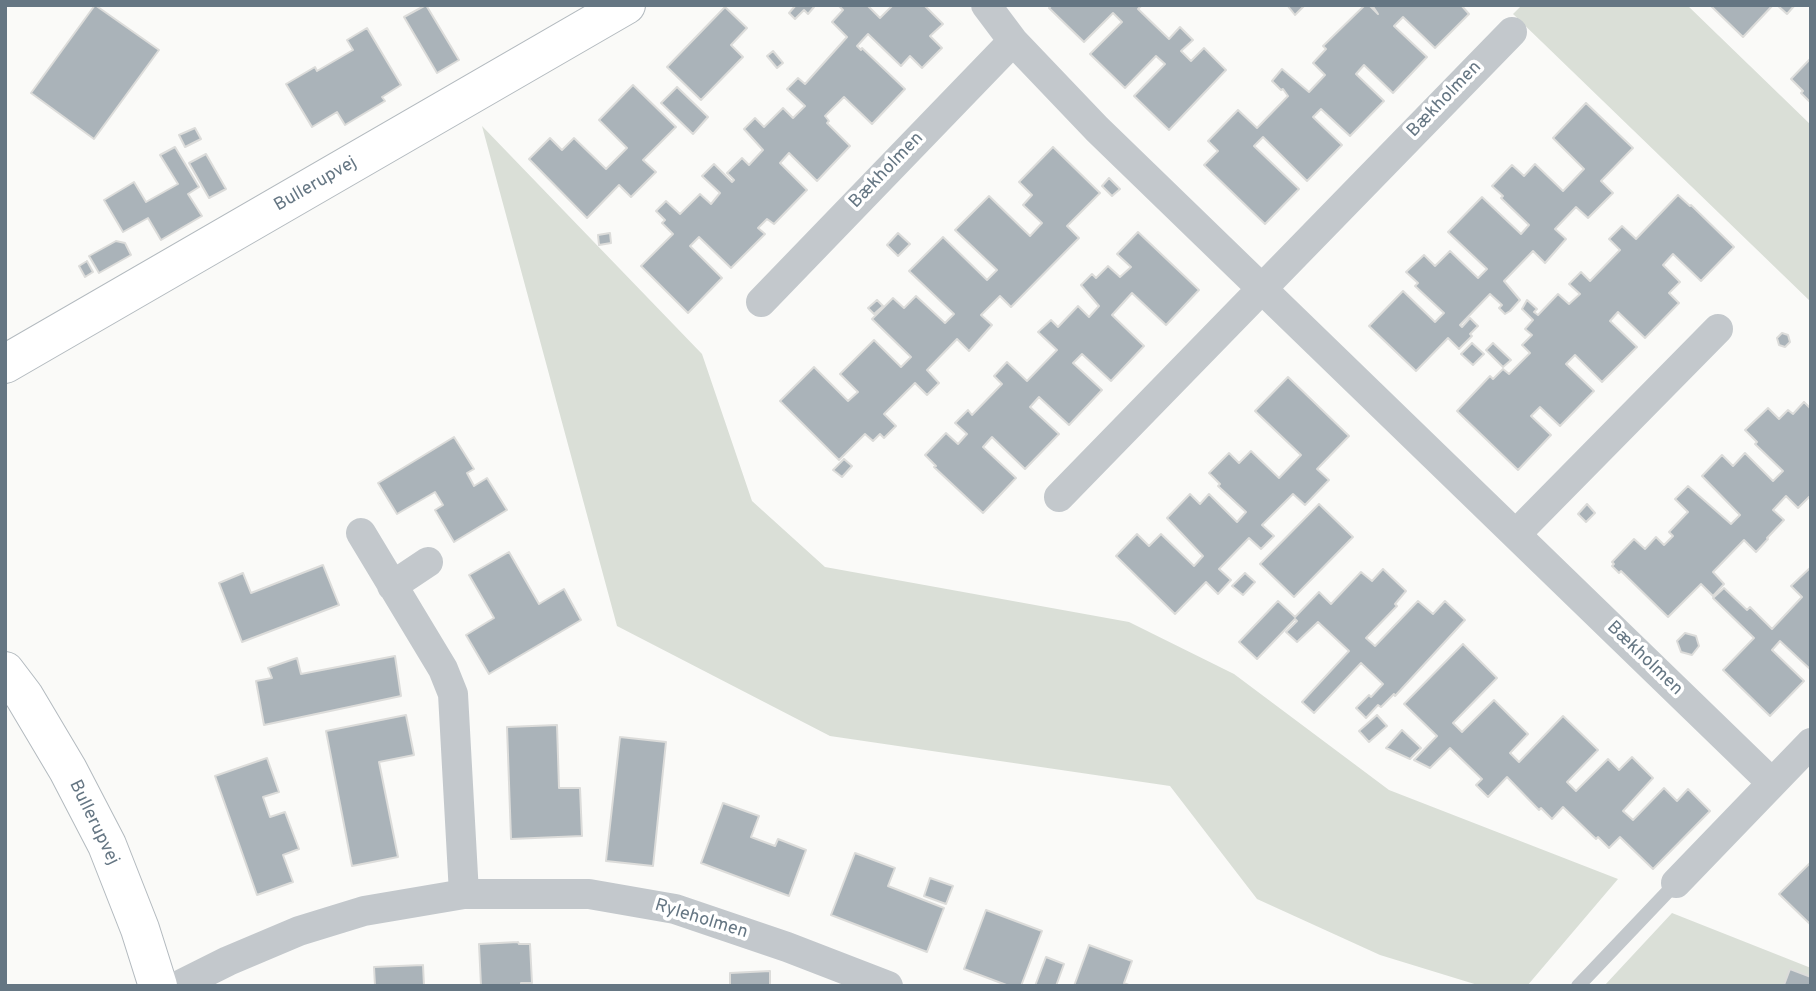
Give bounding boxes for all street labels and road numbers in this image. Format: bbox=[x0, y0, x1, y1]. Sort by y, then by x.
street label: Bækholmen bbox=[1403, 57, 1487, 143]
street label: Bækholmen bbox=[845, 128, 929, 214]
street label: Bullerupvej bbox=[271, 153, 361, 217]
street label: Bækholmen bbox=[1601, 617, 1687, 701]
street label: Bullerupvej bbox=[63, 777, 123, 869]
street label: Ryleholmen bbox=[652, 896, 750, 944]

